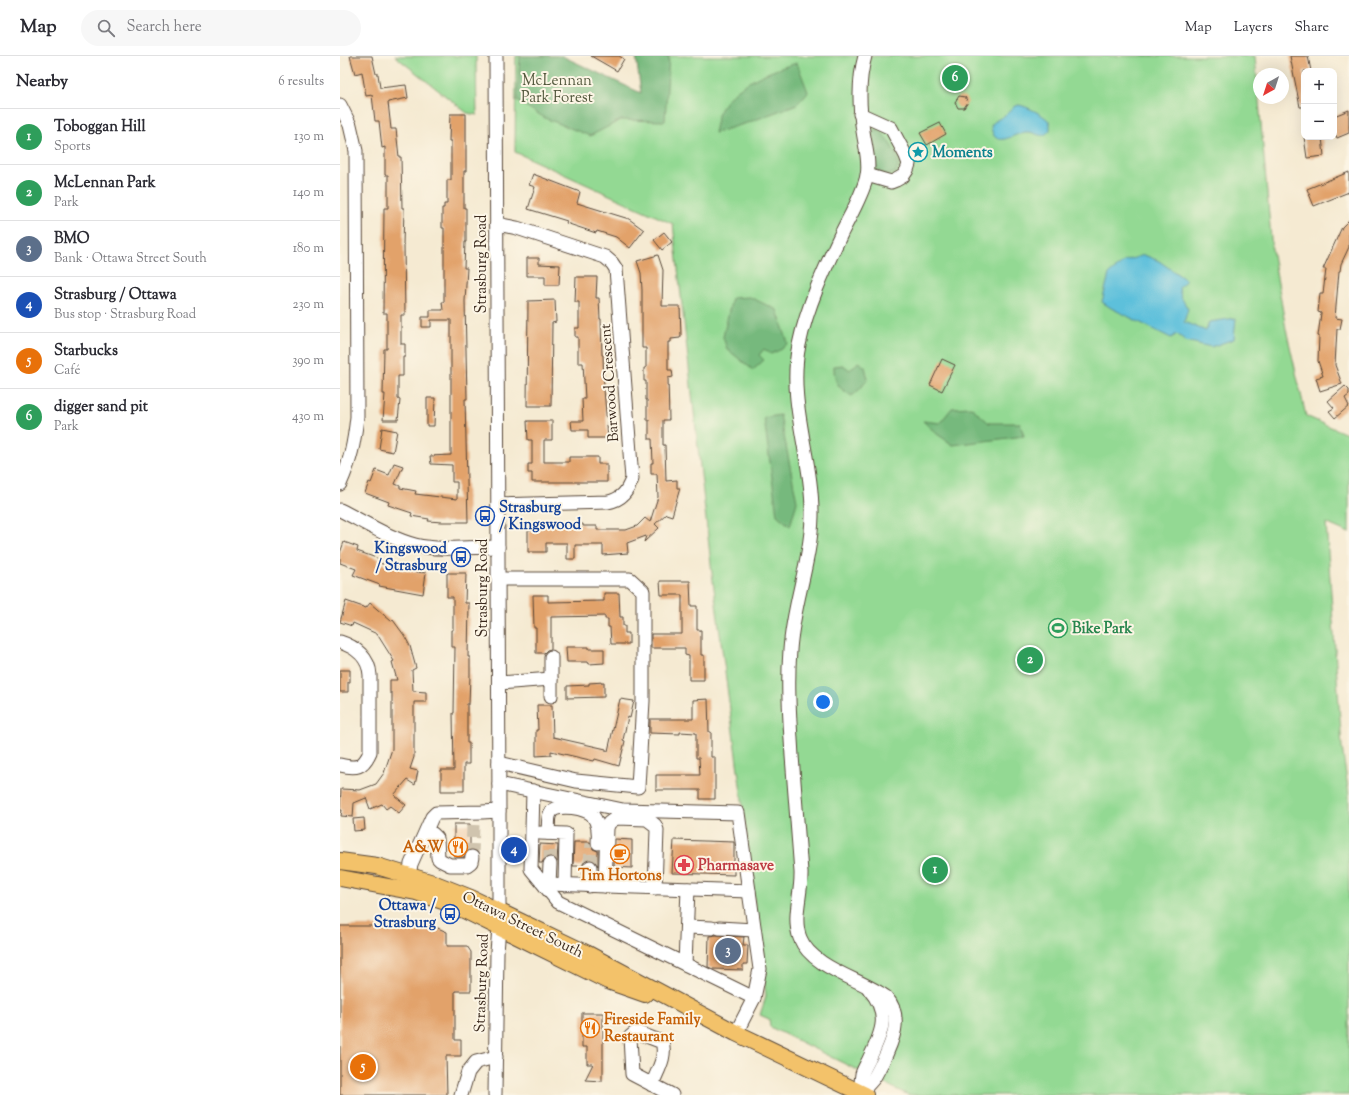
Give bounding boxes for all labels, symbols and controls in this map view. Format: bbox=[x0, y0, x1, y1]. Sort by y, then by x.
search box bbox=[81, 10, 361, 46]
text: Map bbox=[20, 14, 57, 41]
icon: search bbox=[95, 17, 117, 39]
text: Search here bbox=[127, 17, 202, 38]
text: Map bbox=[1185, 18, 1212, 38]
text: Layers bbox=[1234, 18, 1272, 38]
text: Share bbox=[1294, 18, 1329, 38]
pin: 6 bbox=[942, 63, 968, 93]
north arrow bbox=[1253, 68, 1289, 104]
map controls bbox=[1301, 68, 1337, 140]
button: + bbox=[1301, 68, 1337, 104]
text: Nearby bbox=[16, 70, 68, 94]
park label: McLennan Park Forest bbox=[521, 71, 593, 109]
text: 6 results bbox=[278, 73, 324, 91]
button: − bbox=[1301, 104, 1337, 140]
text: Toboggan Hill bbox=[54, 117, 146, 138]
text: 1 bbox=[27, 128, 31, 146]
text: 130 m bbox=[294, 128, 324, 146]
text: Sports bbox=[54, 138, 91, 156]
place icon: Moments bbox=[907, 141, 929, 163]
place label: Moments bbox=[932, 143, 993, 164]
text: McLennan Park bbox=[54, 173, 156, 194]
text: 2 bbox=[26, 184, 32, 202]
text: 140 m bbox=[293, 184, 324, 202]
text: Park bbox=[54, 194, 79, 212]
street label: Strasburg Road bbox=[472, 214, 493, 314]
text: BMO bbox=[54, 229, 90, 250]
text: 3 bbox=[26, 240, 32, 258]
text: 180 m bbox=[293, 240, 324, 258]
text: Bank · Ottawa Street South bbox=[54, 250, 207, 268]
text: Strasburg / Ottawa bbox=[54, 285, 177, 306]
text: 4 bbox=[26, 296, 32, 314]
text: 230 m bbox=[292, 296, 324, 314]
text: Bus stop · Strasburg Road bbox=[54, 306, 196, 324]
street label: Barwood Crescent bbox=[596, 323, 625, 443]
text: Starbucks bbox=[54, 341, 118, 362]
text: 5 bbox=[27, 352, 31, 370]
text: 390 m bbox=[292, 352, 324, 370]
text: Café bbox=[54, 362, 81, 380]
text: digger sand pit bbox=[54, 397, 148, 418]
text: 6 bbox=[26, 408, 32, 426]
text: 430 m bbox=[292, 408, 324, 426]
text: Park bbox=[54, 418, 79, 436]
place label: Strasburg / Kingswood bbox=[499, 498, 582, 536]
bus stop icon: Strasburg / Kingswood bbox=[474, 505, 496, 527]
street label: Strasburg Road bbox=[473, 538, 494, 638]
place label: Kingswood / Strasburg bbox=[374, 539, 448, 577]
bus stop icon: Kingswood / Strasburg bbox=[450, 546, 472, 568]
sports icon: Bike Park bbox=[1047, 617, 1069, 639]
place label: Bike Park bbox=[1072, 619, 1133, 640]
pin: 2 bbox=[1017, 645, 1043, 675]
your location bbox=[813, 692, 833, 712]
pin: 4 bbox=[501, 835, 527, 865]
restaurant icon: A&W bbox=[447, 836, 469, 858]
place label: A&W bbox=[403, 838, 444, 859]
cafe icon: Tim Hortons bbox=[609, 843, 631, 865]
pharmacy icon: Pharmasave bbox=[673, 854, 695, 876]
pin: 1 bbox=[922, 855, 948, 885]
place label: Pharmasave bbox=[698, 856, 774, 877]
place label: Tim Hortons bbox=[578, 866, 662, 887]
street label: Ottawa Street South bbox=[458, 887, 587, 964]
place label: Ottawa / Strasburg bbox=[374, 896, 437, 934]
bus stop icon: Ottawa / Strasburg bbox=[439, 903, 461, 925]
street label: Strasburg Road bbox=[470, 933, 495, 1033]
pin: 3 bbox=[715, 936, 741, 966]
place label: Fireside Family Restaurant bbox=[604, 1010, 701, 1048]
restaurant icon: Fireside Family Restaurant bbox=[579, 1017, 601, 1039]
pin: 5 bbox=[350, 1052, 376, 1082]

